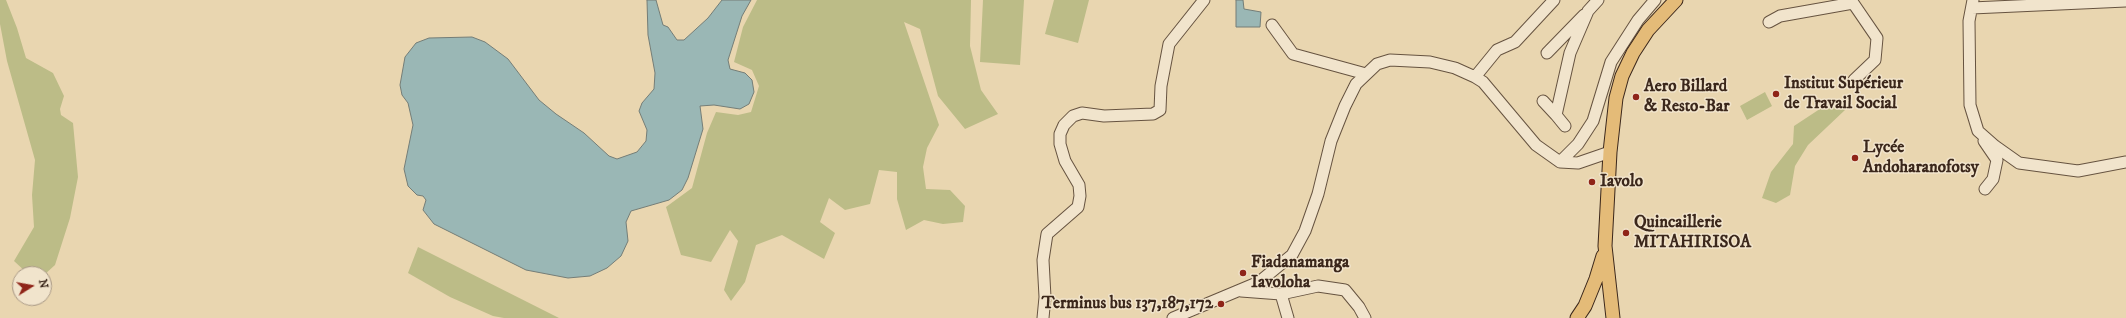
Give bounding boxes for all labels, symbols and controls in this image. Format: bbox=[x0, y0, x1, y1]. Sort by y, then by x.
place label: Institut Supérieur de Travail Social bbox=[1784, 74, 1903, 114]
place label: Aero Billard & Resto-Bar bbox=[1644, 77, 1730, 117]
marker: Institut Supérieur de Travail Social bbox=[1771, 89, 1781, 99]
marker: Aero Billard & Resto-Bar bbox=[1631, 92, 1641, 102]
place label: Lycée Andoharanofotsy bbox=[1863, 138, 1979, 178]
marker: Lycée Andoharanofotsy bbox=[1850, 153, 1860, 163]
place label: Iavolo bbox=[1600, 172, 1643, 192]
marker: Iavolo bbox=[1587, 177, 1597, 187]
place label: Quincaillerie MITAHIRISOA bbox=[1634, 213, 1751, 253]
marker: Quincaillerie MITAHIRISOA bbox=[1621, 228, 1631, 238]
place label: Fiadanamanga Iavoloha bbox=[1251, 253, 1349, 293]
north arrow bbox=[12, 266, 52, 306]
marker: Fiadanamanga Iavoloha bbox=[1238, 268, 1248, 278]
text: N bbox=[35, 278, 51, 290]
place label: Terminus bus 137,187,172 bbox=[1042, 294, 1213, 314]
marker: Terminus bus 137,187,172 bbox=[1216, 299, 1226, 309]

